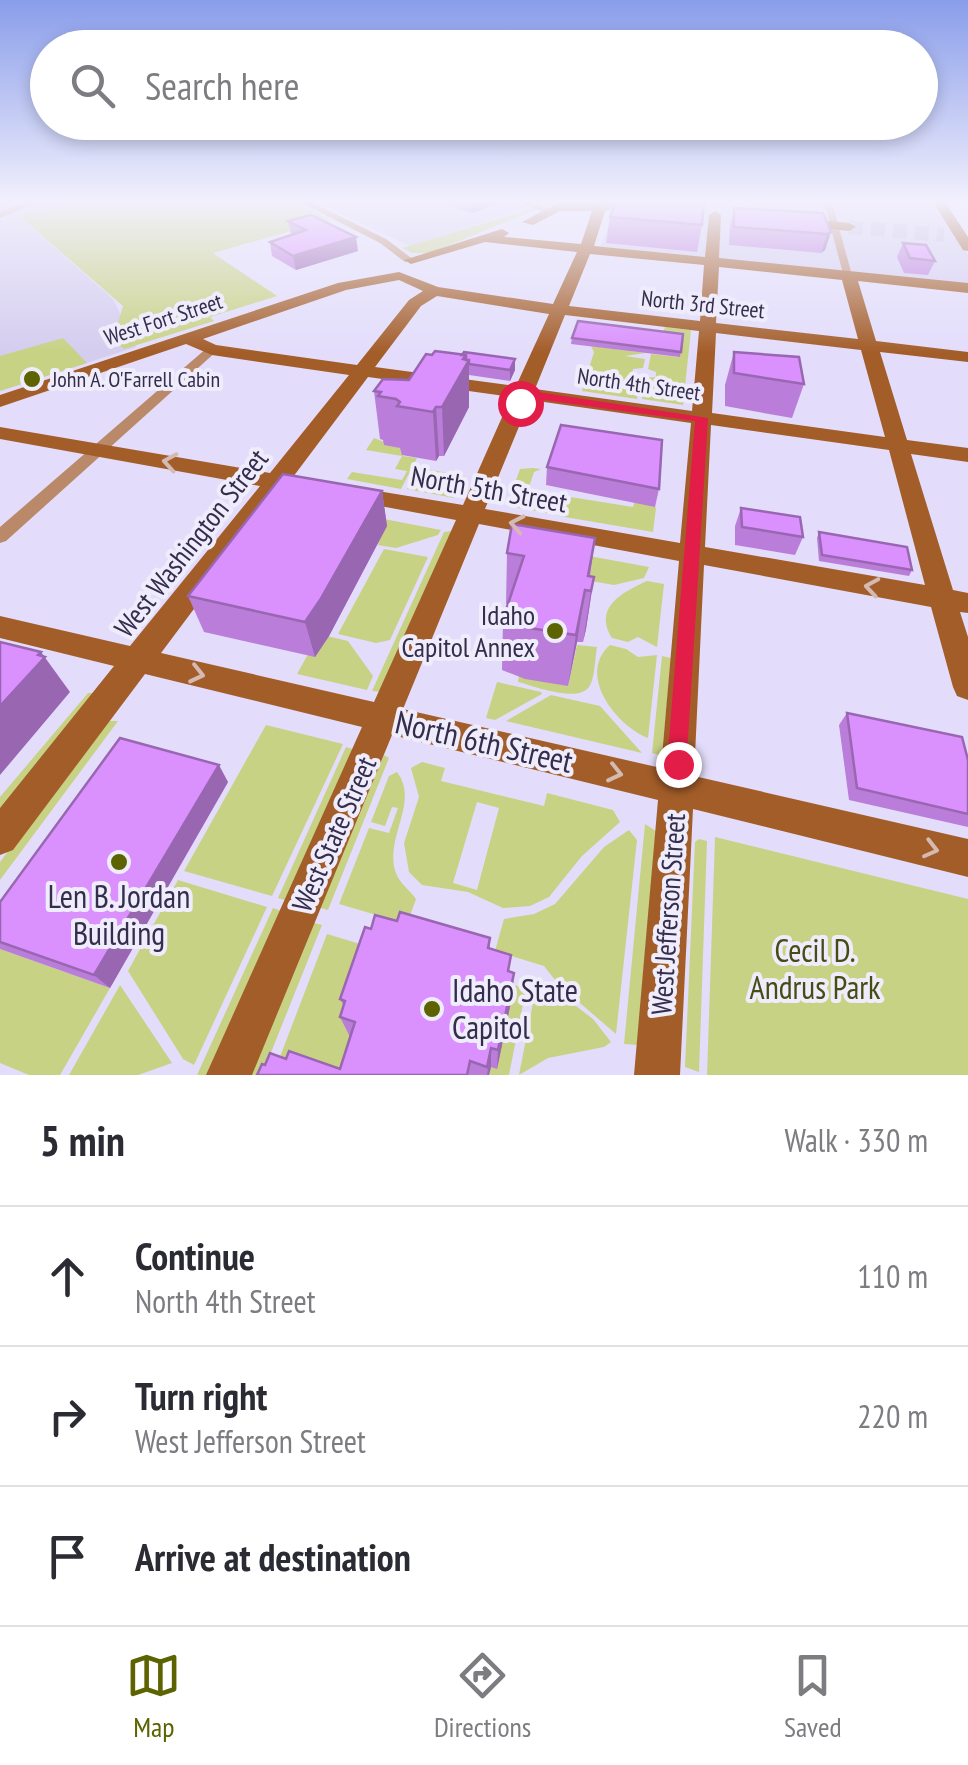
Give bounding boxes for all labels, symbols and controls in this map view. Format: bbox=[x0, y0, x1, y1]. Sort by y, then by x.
search box bbox=[30, 30, 938, 140]
icon: search bbox=[65, 58, 120, 113]
text: Search here bbox=[145, 61, 299, 110]
street label: North 3rd Street bbox=[640, 284, 766, 324]
street label: West Fort Street bbox=[100, 287, 226, 351]
street label: North 4th Street bbox=[576, 361, 702, 407]
place label: John A. O'Farrell Cabin bbox=[51, 365, 220, 393]
marker: John A. O'Farrell Cabin bbox=[21, 368, 43, 390]
route start bbox=[498, 381, 544, 427]
street label: West Washington Street bbox=[106, 441, 276, 644]
one-way arrow bbox=[162, 452, 178, 473]
street label: North 5th Street bbox=[408, 457, 570, 520]
one-way arrow bbox=[509, 514, 526, 535]
one-way arrow bbox=[864, 577, 880, 598]
place label: Idaho Capitol Annex bbox=[401, 596, 535, 665]
marker: Idaho Capitol Annex bbox=[544, 620, 566, 642]
one-way arrow bbox=[188, 662, 205, 683]
street label: North 6th Street bbox=[392, 700, 577, 782]
route end bbox=[656, 742, 702, 788]
street label: West State Street bbox=[283, 750, 384, 917]
one-way arrow bbox=[606, 761, 623, 782]
street label: West Jefferson Street bbox=[642, 812, 693, 1016]
one-way arrow bbox=[922, 838, 939, 859]
marker: Len B. Jordan Building bbox=[108, 851, 130, 873]
place label: Len B. Jordan Building bbox=[48, 875, 190, 954]
park label: Cecil D. Andrus Park bbox=[750, 929, 881, 1008]
place label: Idaho State Capitol bbox=[452, 969, 578, 1048]
marker: Idaho State Capitol bbox=[421, 998, 443, 1020]
text: 5 min bbox=[40, 1113, 125, 1168]
text: Walk · 330 m bbox=[784, 1119, 928, 1161]
text: Continue bbox=[135, 1231, 255, 1280]
icon: ahead bbox=[40, 1249, 95, 1304]
text: 110 m bbox=[857, 1255, 928, 1297]
text: North 4th Street bbox=[135, 1280, 316, 1322]
text: Turn right bbox=[135, 1371, 267, 1420]
icon: right bbox=[40, 1389, 95, 1444]
text: 220 m bbox=[857, 1395, 928, 1437]
text: West Jefferson Street bbox=[135, 1420, 366, 1462]
icon: arrive bbox=[40, 1529, 95, 1584]
text: Arrive at destination bbox=[135, 1532, 411, 1581]
tab: Map bbox=[126, 1648, 181, 1745]
tab: Directions bbox=[434, 1648, 531, 1745]
tab: Saved bbox=[784, 1648, 842, 1745]

